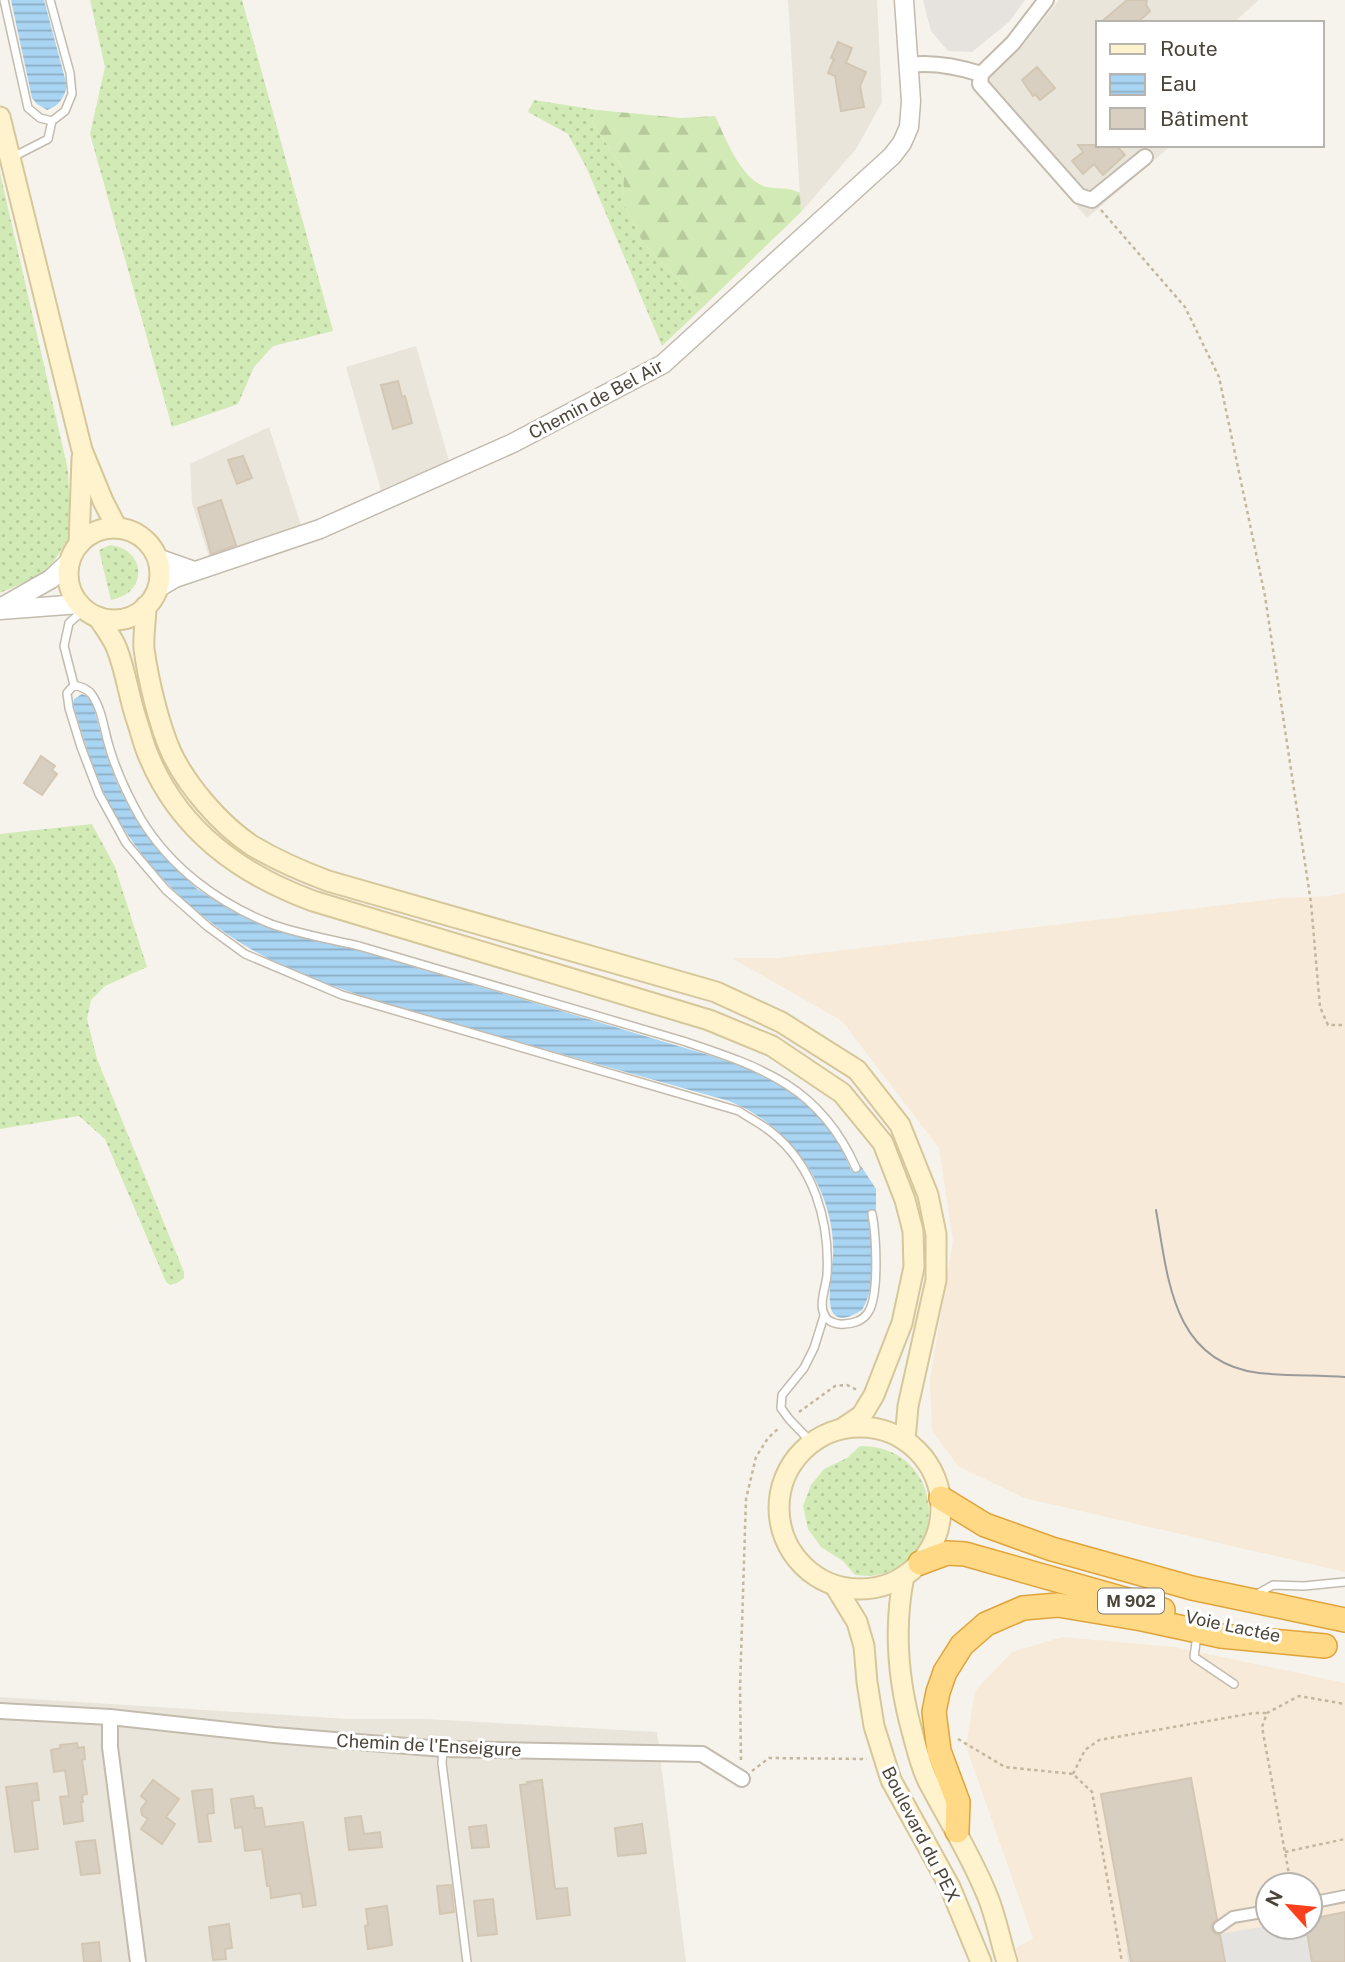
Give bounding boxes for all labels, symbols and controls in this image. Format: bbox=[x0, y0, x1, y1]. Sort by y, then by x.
legend bbox=[1096, 21, 1324, 147]
text: Route bbox=[1160, 36, 1218, 61]
text: Eau bbox=[1160, 71, 1197, 96]
text: Bâtiment bbox=[1160, 106, 1249, 131]
street label: Chemin de Bel Air bbox=[525, 355, 667, 443]
road number: M 902 bbox=[1098, 1588, 1164, 1614]
street label: Voie Lactée bbox=[1183, 1606, 1283, 1646]
street label: Chemin de l'Enseigure bbox=[336, 1730, 522, 1760]
street label: Boulevard du PEX bbox=[878, 1763, 964, 1905]
north arrow bbox=[1254, 1871, 1324, 1941]
text: N bbox=[1261, 1887, 1287, 1910]

